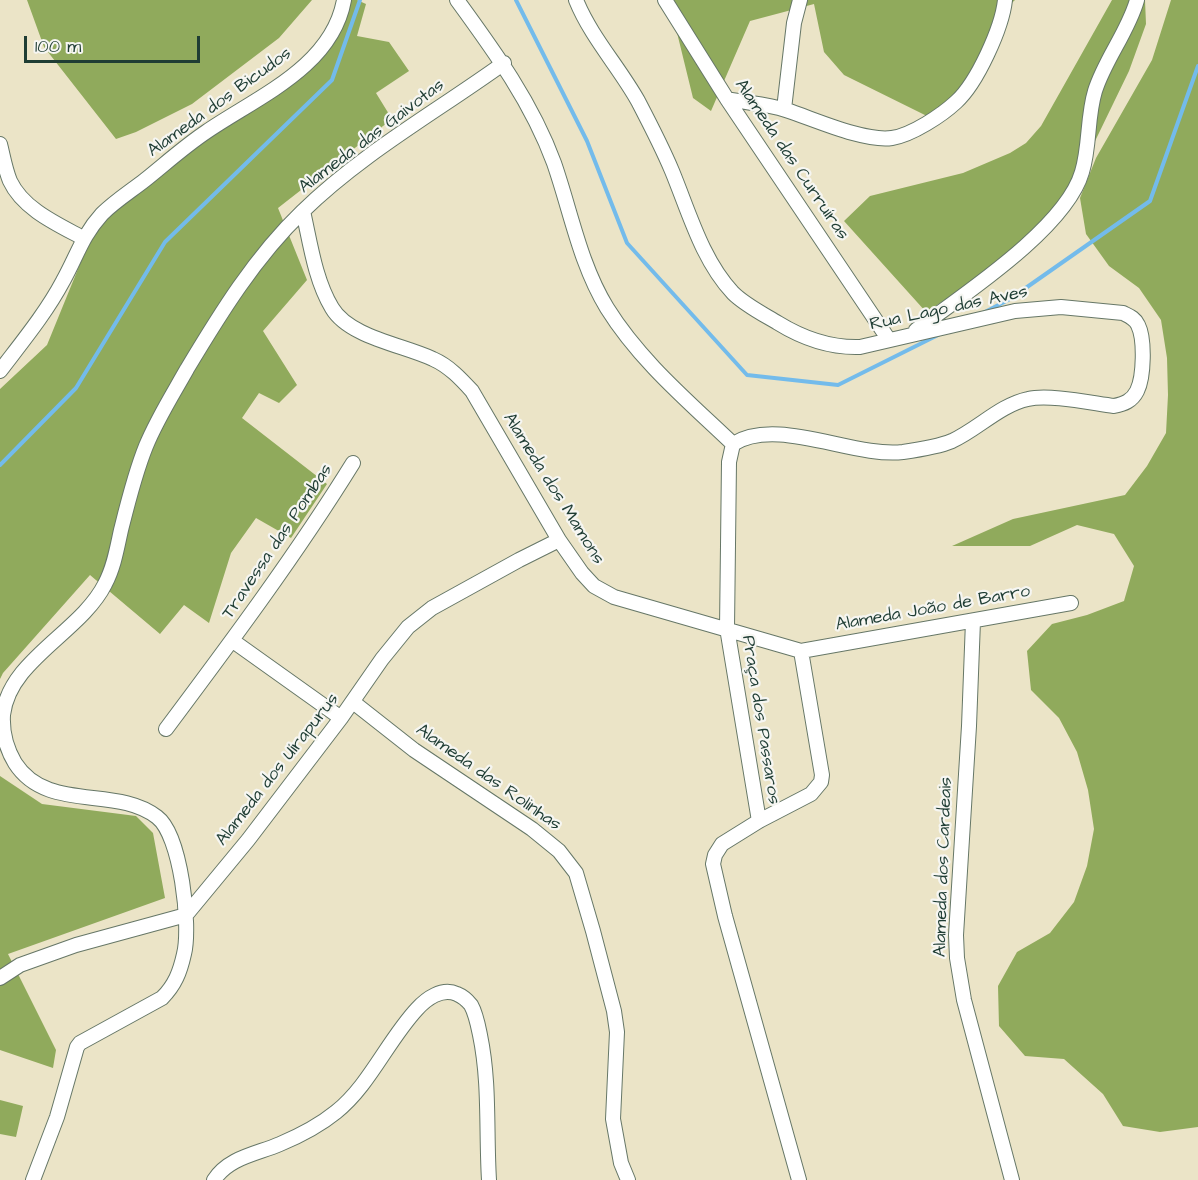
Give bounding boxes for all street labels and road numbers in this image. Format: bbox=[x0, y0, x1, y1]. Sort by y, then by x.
street label: Alameda dos Bicudos bbox=[144, 43, 296, 163]
street label: Alameda das Gaivotas bbox=[295, 75, 449, 199]
street label: Alameda das Curruíras bbox=[729, 76, 853, 244]
street label: Rua Lago das Aves bbox=[868, 282, 1030, 336]
street label: Alameda dos Mamons bbox=[498, 409, 608, 569]
street label: Travessa das Pombas bbox=[218, 460, 338, 624]
street label: Alameda João de Barro bbox=[834, 581, 1032, 637]
street label: Praça dos Passaros bbox=[736, 634, 784, 806]
street label: Alameda dos Uírapurus bbox=[212, 689, 344, 851]
street label: Alameda das Rolinhas bbox=[411, 720, 565, 836]
street label: Alameda dos Cardeais bbox=[930, 777, 958, 957]

